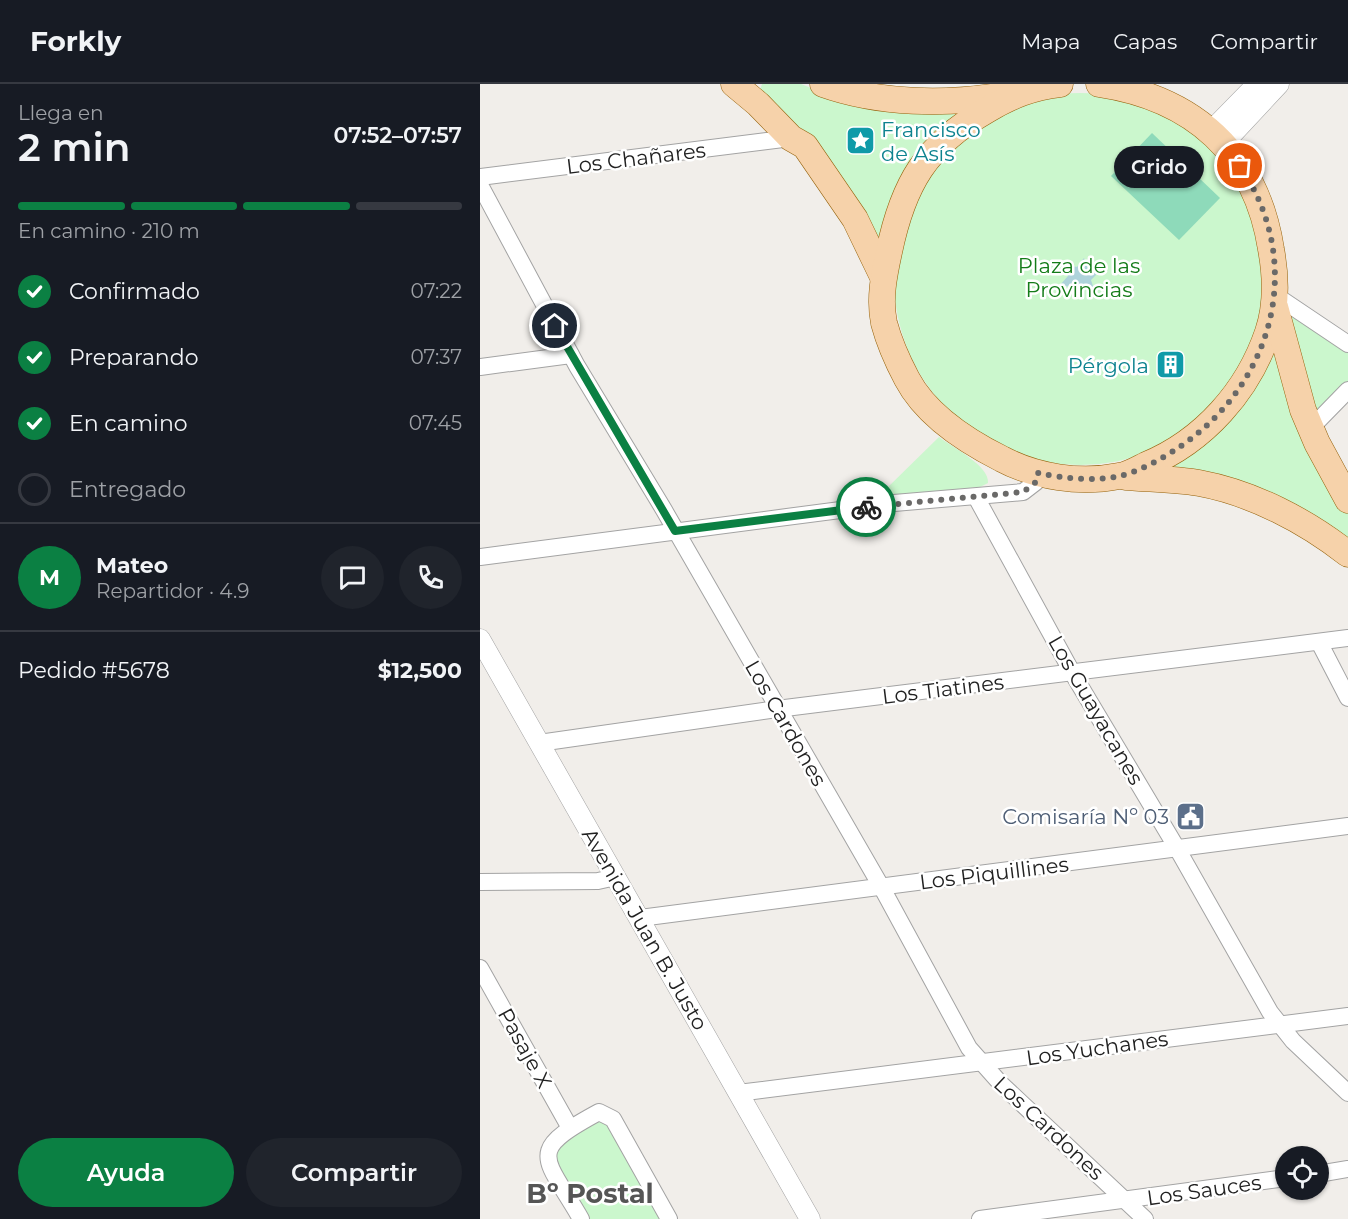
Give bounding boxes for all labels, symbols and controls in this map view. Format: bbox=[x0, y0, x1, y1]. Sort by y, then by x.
text: Forkly bbox=[30, 24, 121, 58]
text: Mapa bbox=[1021, 29, 1080, 54]
text: Capas bbox=[1113, 29, 1177, 54]
text: Compartir bbox=[1210, 29, 1318, 54]
text: Llega en bbox=[18, 101, 104, 125]
place label: Francisco de Asís bbox=[881, 117, 981, 166]
text: 07:52–07:57 bbox=[334, 122, 462, 149]
text: 2 min bbox=[18, 123, 131, 171]
place icon: Francisco de Asís bbox=[844, 125, 876, 157]
street label: Los Chañares bbox=[565, 137, 707, 179]
pin bbox=[1214, 140, 1265, 191]
callout: Grido bbox=[1114, 145, 1204, 187]
icon: bag bbox=[1223, 149, 1256, 182]
text: Grido bbox=[1131, 155, 1187, 179]
text: En camino · 210 m bbox=[18, 219, 200, 243]
park label: Plaza de las Provincias bbox=[1018, 253, 1140, 302]
icon: check bbox=[18, 275, 51, 308]
text: Confirmado bbox=[69, 278, 200, 305]
text: 07:22 bbox=[411, 279, 462, 303]
pin bbox=[529, 300, 580, 351]
icon: home bbox=[538, 309, 571, 342]
icon: check bbox=[18, 341, 51, 374]
text: Preparando bbox=[69, 344, 198, 371]
text: 07:37 bbox=[410, 345, 462, 369]
building icon: Pérgola bbox=[1154, 349, 1186, 381]
place label: Pérgola bbox=[1068, 353, 1149, 378]
icon: check bbox=[18, 407, 51, 440]
text: En camino bbox=[69, 410, 188, 437]
text: 07:45 bbox=[409, 411, 462, 435]
text: Entregado bbox=[69, 476, 186, 503]
courier bbox=[836, 477, 896, 537]
icon: bike bbox=[850, 491, 883, 524]
button: chat bbox=[321, 546, 384, 609]
button: phone bbox=[399, 546, 462, 609]
text: Mateo bbox=[96, 552, 168, 579]
text: M bbox=[39, 564, 60, 591]
text: Repartidor · 4.9 bbox=[96, 579, 249, 603]
street label: Los Guayacanes bbox=[1043, 631, 1149, 789]
street label: Los Cardones bbox=[740, 656, 832, 790]
text: Pedido #5678 bbox=[18, 657, 170, 684]
text: $12,500 bbox=[378, 657, 462, 684]
street label: Los Tiatines bbox=[881, 669, 1005, 709]
public building icon: Comisaría Nº 03 bbox=[1174, 800, 1206, 832]
place label: Comisaría Nº 03 bbox=[1002, 804, 1169, 829]
street label: Avenida Juan B. Justo bbox=[577, 824, 713, 1034]
street label: Los Piquillines bbox=[918, 851, 1070, 895]
street label: Pasaje X bbox=[493, 1004, 557, 1093]
street label: Los Yuchanes bbox=[1024, 1026, 1170, 1070]
street label: Los Cardones bbox=[989, 1071, 1109, 1185]
button: Ayuda bbox=[18, 1138, 234, 1207]
button: Compartir bbox=[246, 1138, 462, 1207]
map controls bbox=[1275, 1146, 1329, 1200]
button: locate bbox=[1275, 1146, 1329, 1200]
street label: Los Sauces bbox=[1145, 1170, 1263, 1210]
district label: Bº Postal bbox=[526, 1177, 654, 1210]

